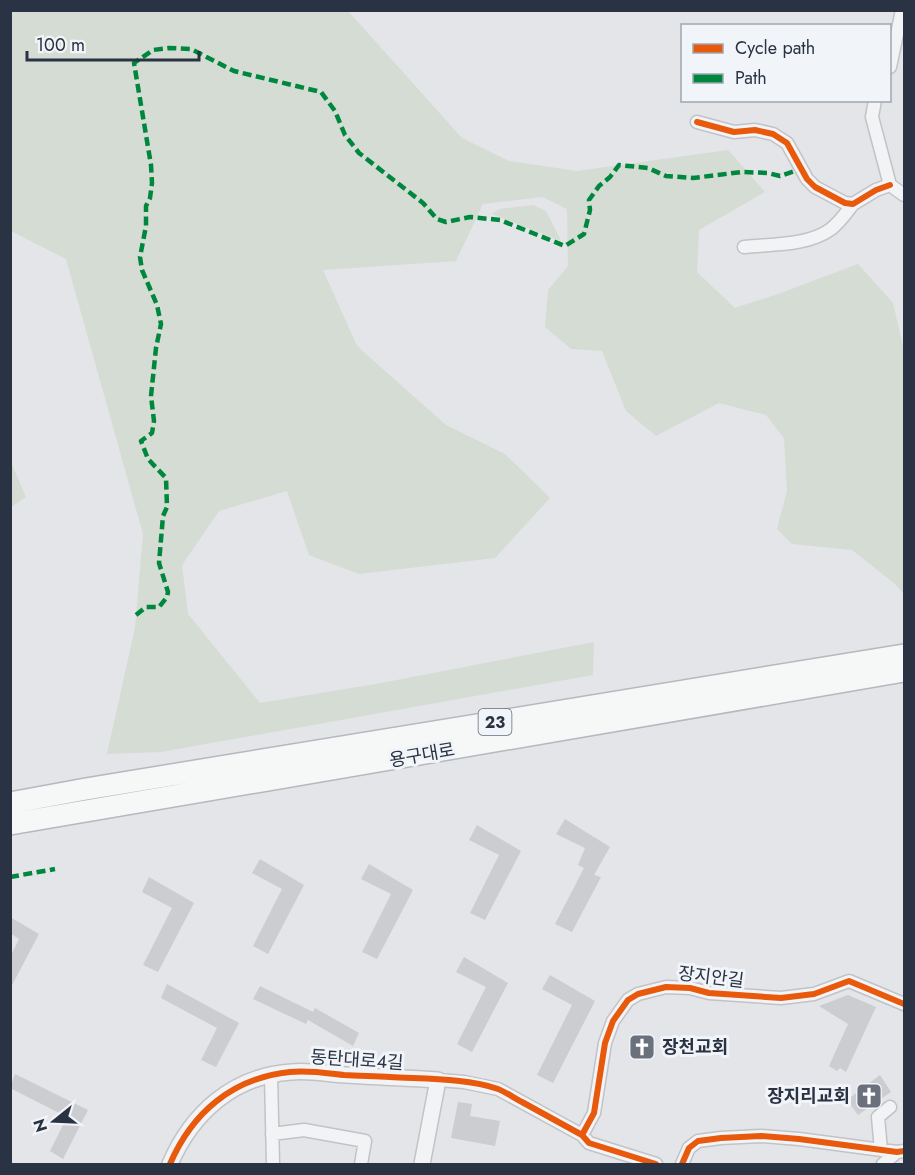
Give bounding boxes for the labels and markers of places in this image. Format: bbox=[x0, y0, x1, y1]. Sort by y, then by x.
church icon: 장천교회 bbox=[627, 1032, 657, 1062]
place label: 장천교회 bbox=[662, 1034, 728, 1060]
church icon: 장지리교회 bbox=[854, 1081, 884, 1111]
place label: 장지리교회 bbox=[767, 1083, 850, 1109]

